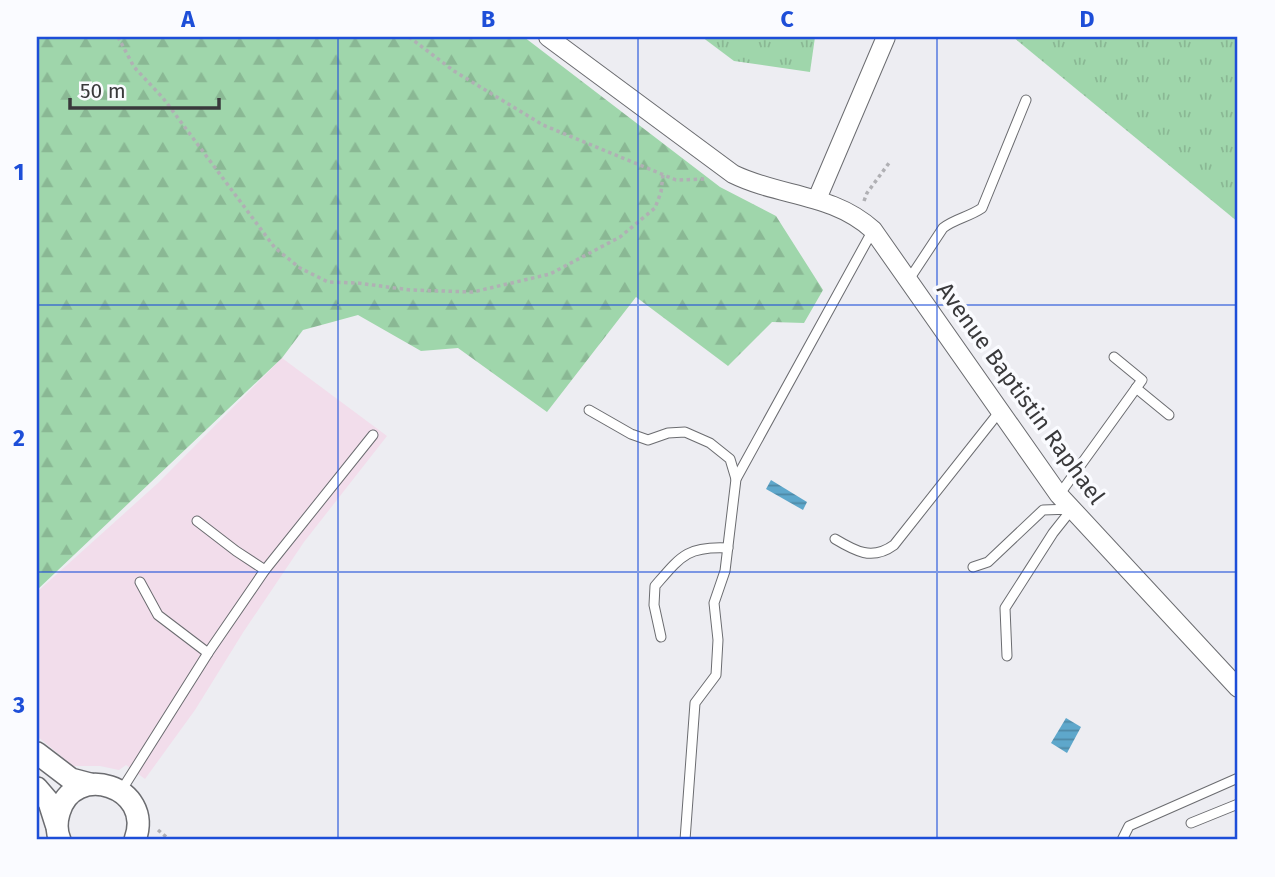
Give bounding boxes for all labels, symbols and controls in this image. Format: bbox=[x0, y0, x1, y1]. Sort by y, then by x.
text: A bbox=[180, 5, 195, 33]
text: B bbox=[481, 5, 495, 33]
text: C bbox=[780, 5, 794, 33]
text: D bbox=[1080, 5, 1095, 33]
scale bar bbox=[70, 66, 219, 110]
text: 50 m bbox=[80, 78, 126, 104]
text: 1 bbox=[14, 158, 24, 186]
street label: Avenue Baptistin Raphael bbox=[931, 277, 1111, 510]
text: 2 bbox=[13, 424, 25, 452]
text: 3 bbox=[12, 691, 25, 719]

